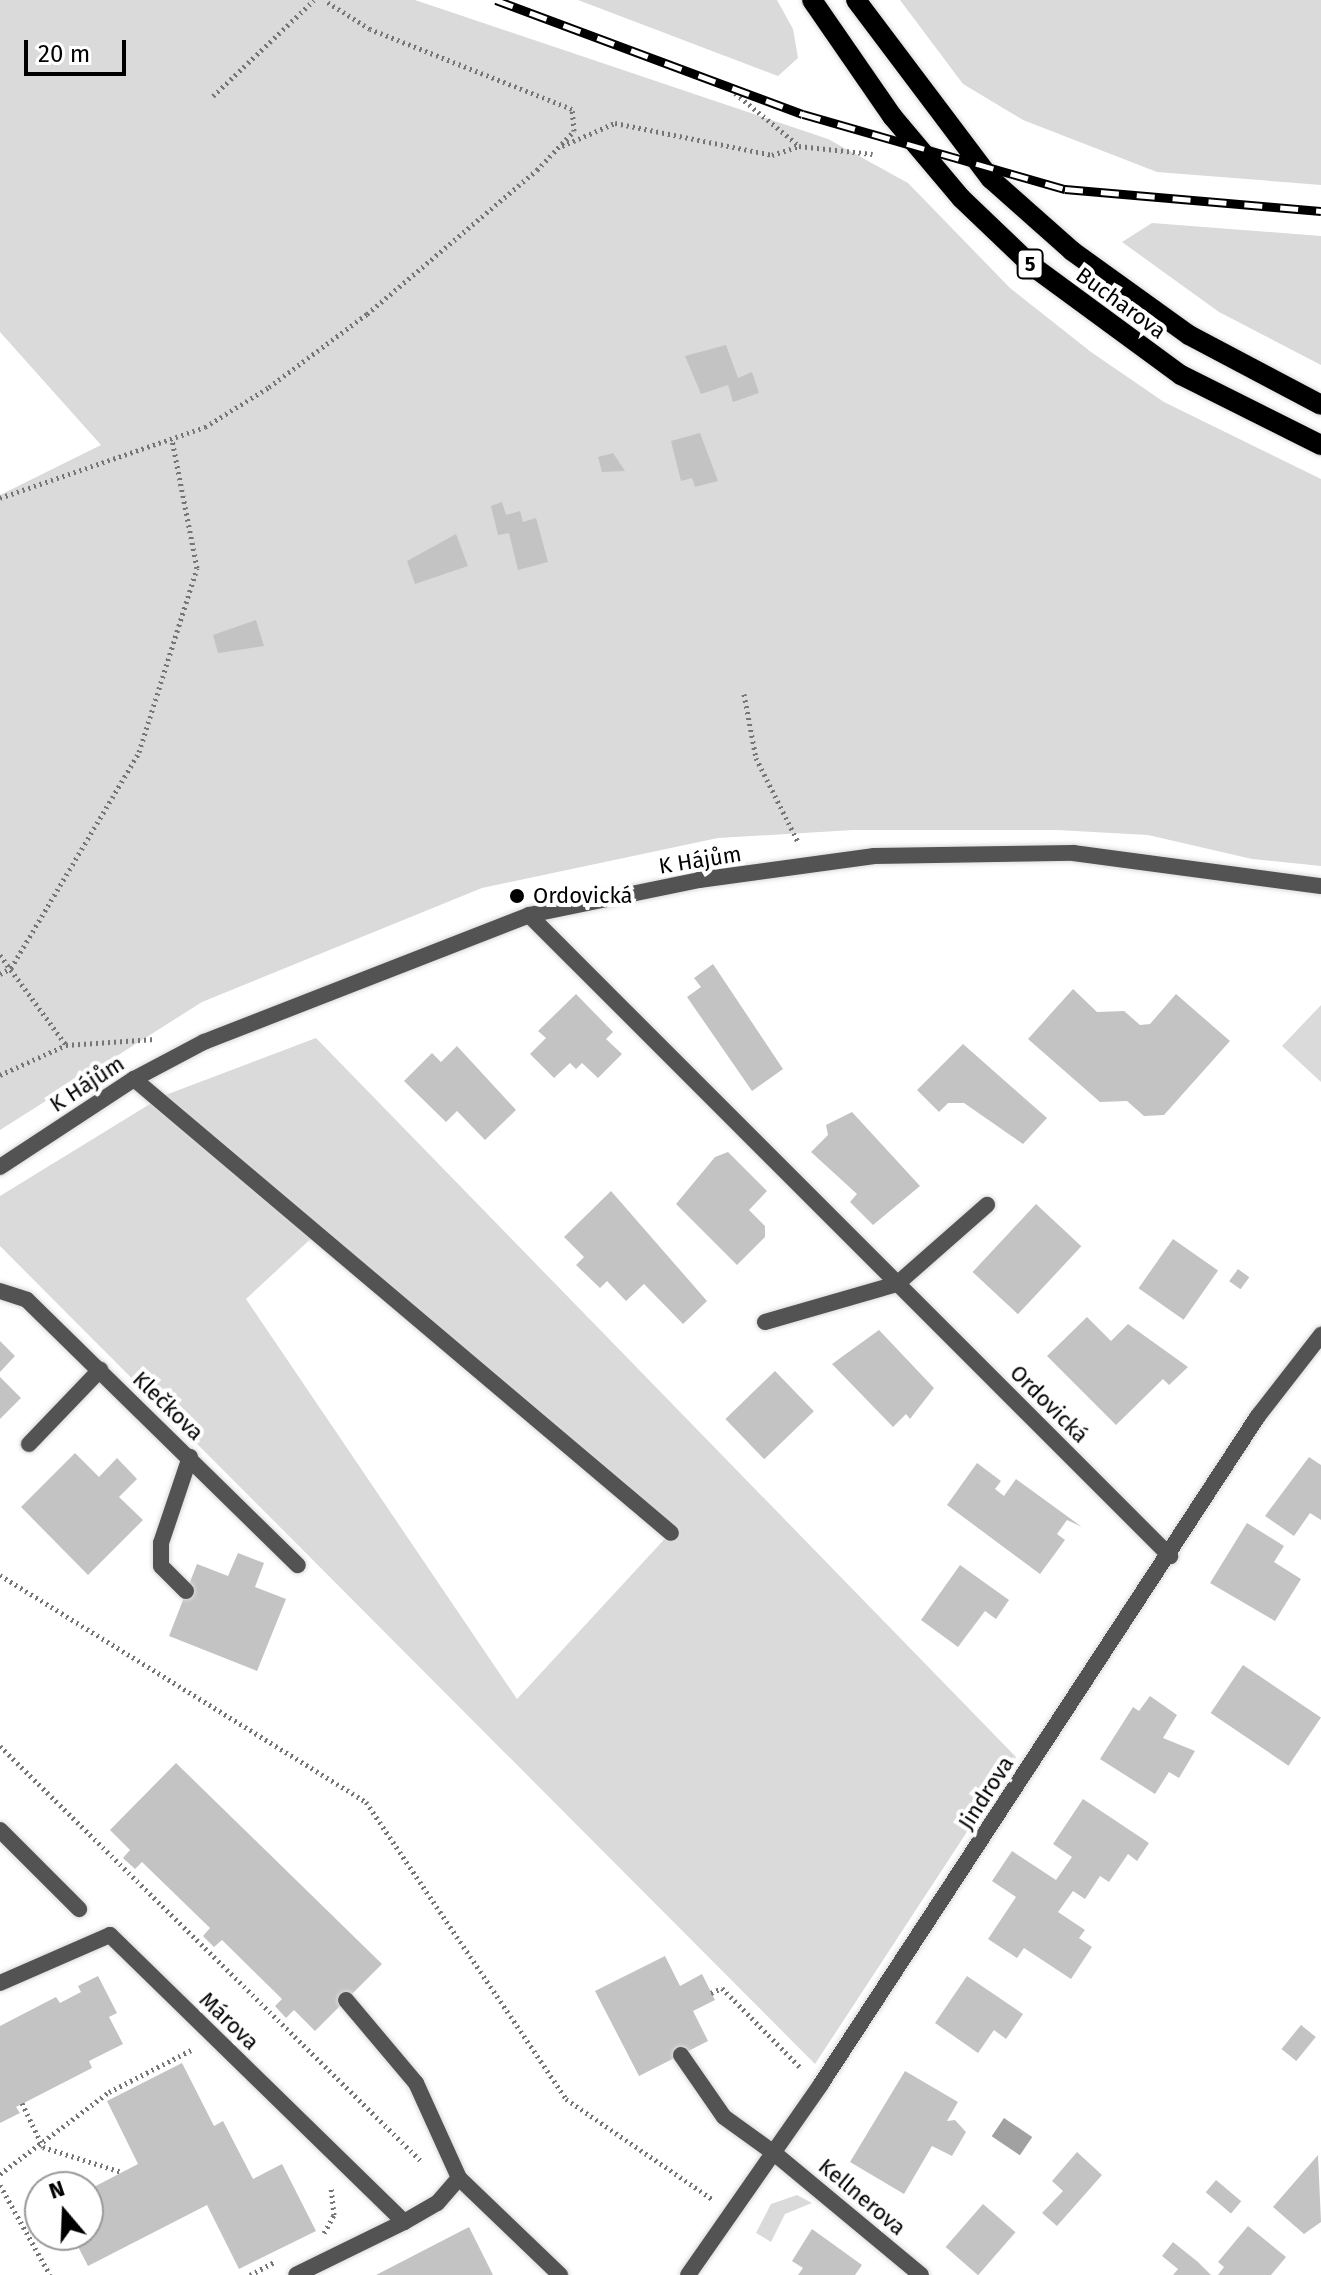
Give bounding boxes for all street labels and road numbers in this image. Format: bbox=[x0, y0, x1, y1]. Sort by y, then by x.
road number: 5 bbox=[1016, 248, 1044, 280]
street label: Bucharova bbox=[1071, 262, 1171, 344]
street label: K Hájům bbox=[657, 840, 743, 880]
street label: K Hájům bbox=[45, 1050, 129, 1118]
street label: Ordovická bbox=[1005, 1360, 1093, 1448]
street label: Klečkova bbox=[127, 1366, 209, 1446]
street label: Jindrova bbox=[953, 1751, 1019, 1835]
street label: Márova bbox=[194, 1986, 264, 2056]
street label: Kellnerova bbox=[813, 2153, 911, 2241]

